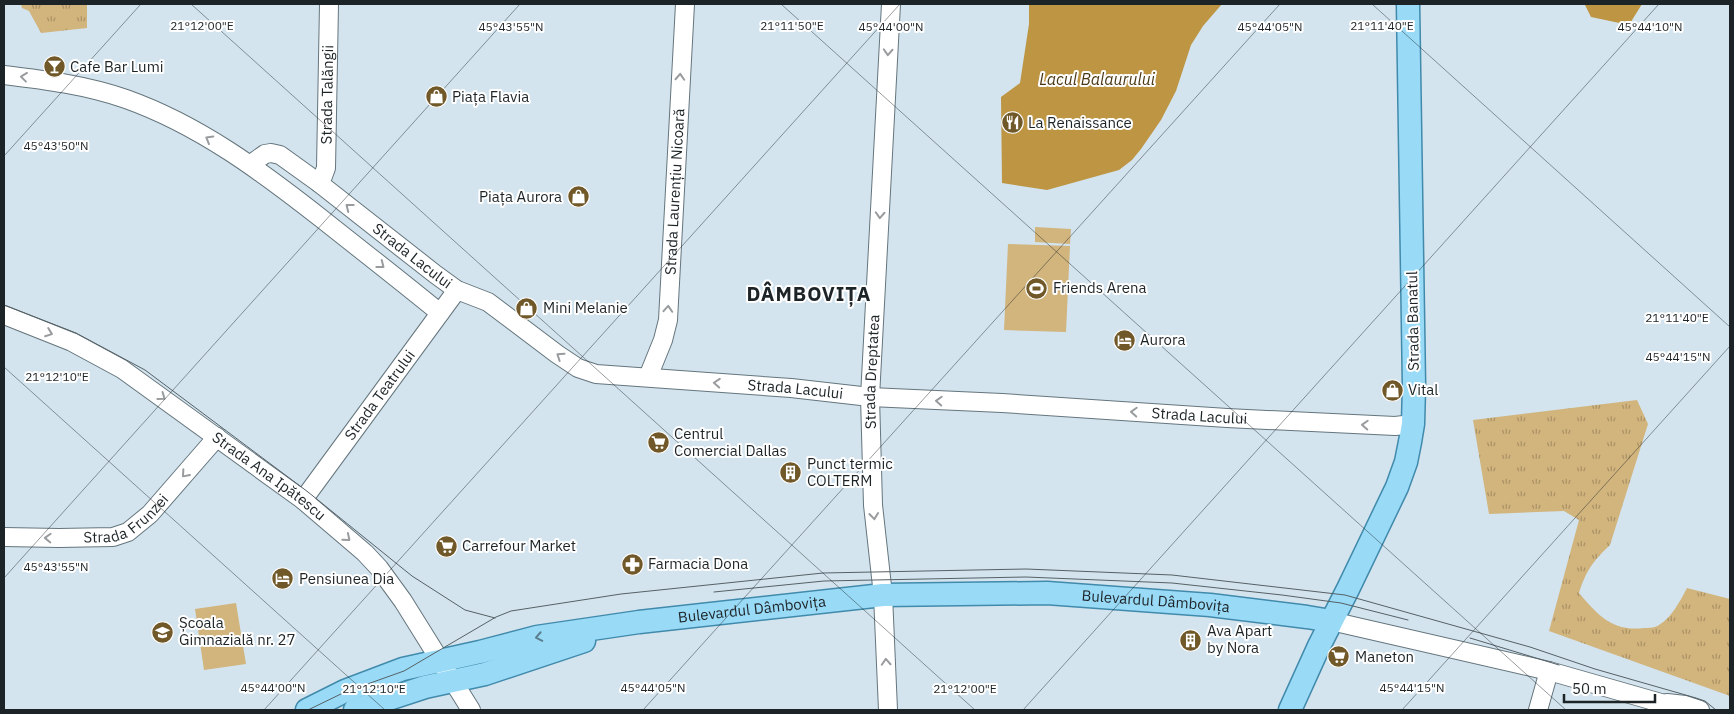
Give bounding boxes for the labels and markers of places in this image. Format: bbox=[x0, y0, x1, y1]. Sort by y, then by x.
bar icon: Cafe Bar Lumi bbox=[42, 55, 66, 79]
place label: Cafe Bar Lumi bbox=[70, 57, 163, 76]
shop icon: Piața Flavia bbox=[424, 85, 448, 109]
place label: Piața Flavia bbox=[452, 87, 529, 106]
restaurant icon: La Renaissance bbox=[1000, 111, 1024, 135]
place label: La Renaissance bbox=[1028, 113, 1132, 132]
shop icon: Piața Aurora bbox=[566, 185, 590, 209]
place label: Piața Aurora bbox=[479, 187, 562, 206]
sports icon: Friends Arena bbox=[1025, 276, 1049, 300]
place label: Friends Arena bbox=[1053, 278, 1146, 297]
shop icon: Mini Melanie bbox=[515, 296, 539, 320]
place label: Mini Melanie bbox=[543, 298, 628, 317]
hotel icon: Aurora bbox=[1112, 328, 1136, 352]
place label: Aurora bbox=[1140, 330, 1185, 349]
shop icon: Vital bbox=[1380, 378, 1404, 402]
place label: Vital bbox=[1408, 380, 1438, 399]
place label: Centrul Comercial Dallas bbox=[674, 424, 787, 460]
supermarket icon: Centrul Comercial Dallas bbox=[646, 431, 670, 455]
place label: Punct termic COLTERM bbox=[807, 454, 893, 490]
building icon: Punct termic COLTERM bbox=[779, 461, 803, 485]
supermarket icon: Carrefour Market bbox=[434, 534, 458, 558]
place label: Carrefour Market bbox=[462, 536, 576, 555]
pharmacy icon: Farmacia Dona bbox=[620, 552, 644, 576]
place label: Farmacia Dona bbox=[648, 554, 748, 573]
hotel icon: Pensiunea Dia bbox=[271, 567, 295, 591]
place label: Pensiunea Dia bbox=[299, 569, 394, 588]
place label: Școala Gimnazială nr. 27 bbox=[179, 613, 296, 649]
school or university icon: Școala Gimnazială nr. 27 bbox=[151, 620, 175, 644]
place label: Ava Apart by Nora bbox=[1207, 621, 1272, 657]
building icon: Ava Apart by Nora bbox=[1179, 628, 1203, 652]
supermarket icon: Maneton bbox=[1327, 645, 1351, 669]
place label: Maneton bbox=[1355, 647, 1414, 666]

